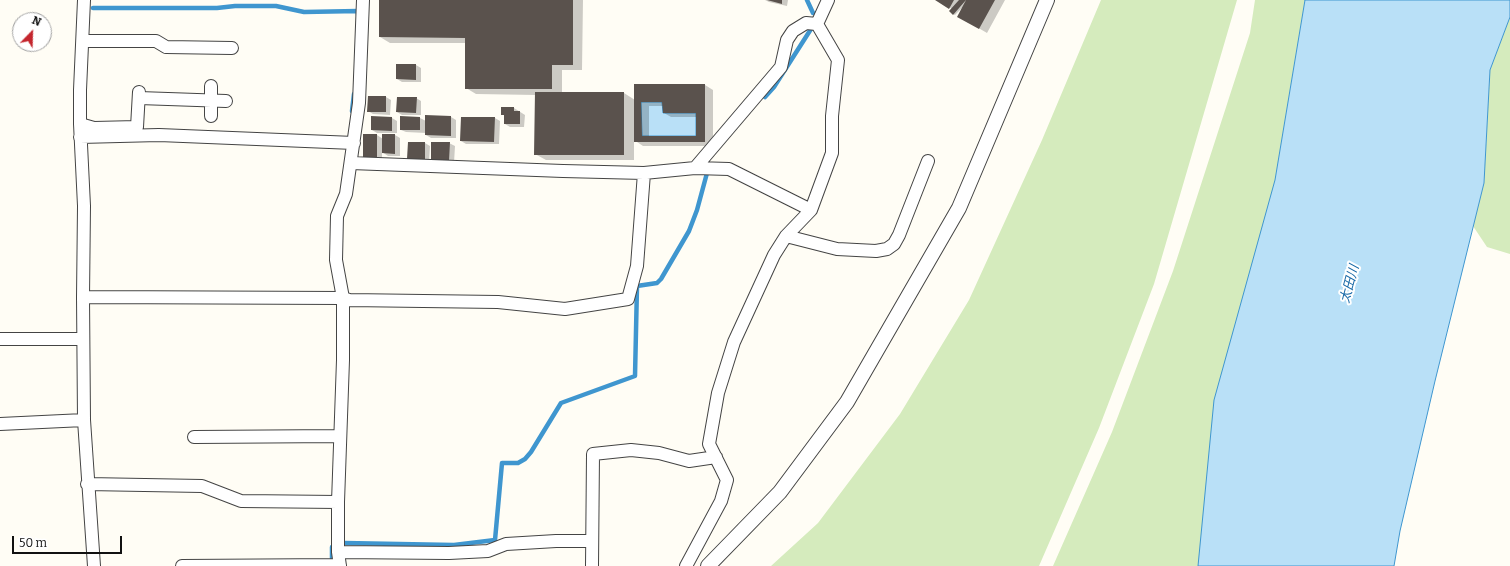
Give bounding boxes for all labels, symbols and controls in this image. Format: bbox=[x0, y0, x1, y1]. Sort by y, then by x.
north arrow bbox=[12, 12, 52, 52]
text: N bbox=[30, 14, 43, 29]
water label: 太田川 bbox=[1337, 263, 1363, 305]
scale bar bbox=[14, 528, 124, 554]
text: 50 m bbox=[19, 536, 47, 550]

